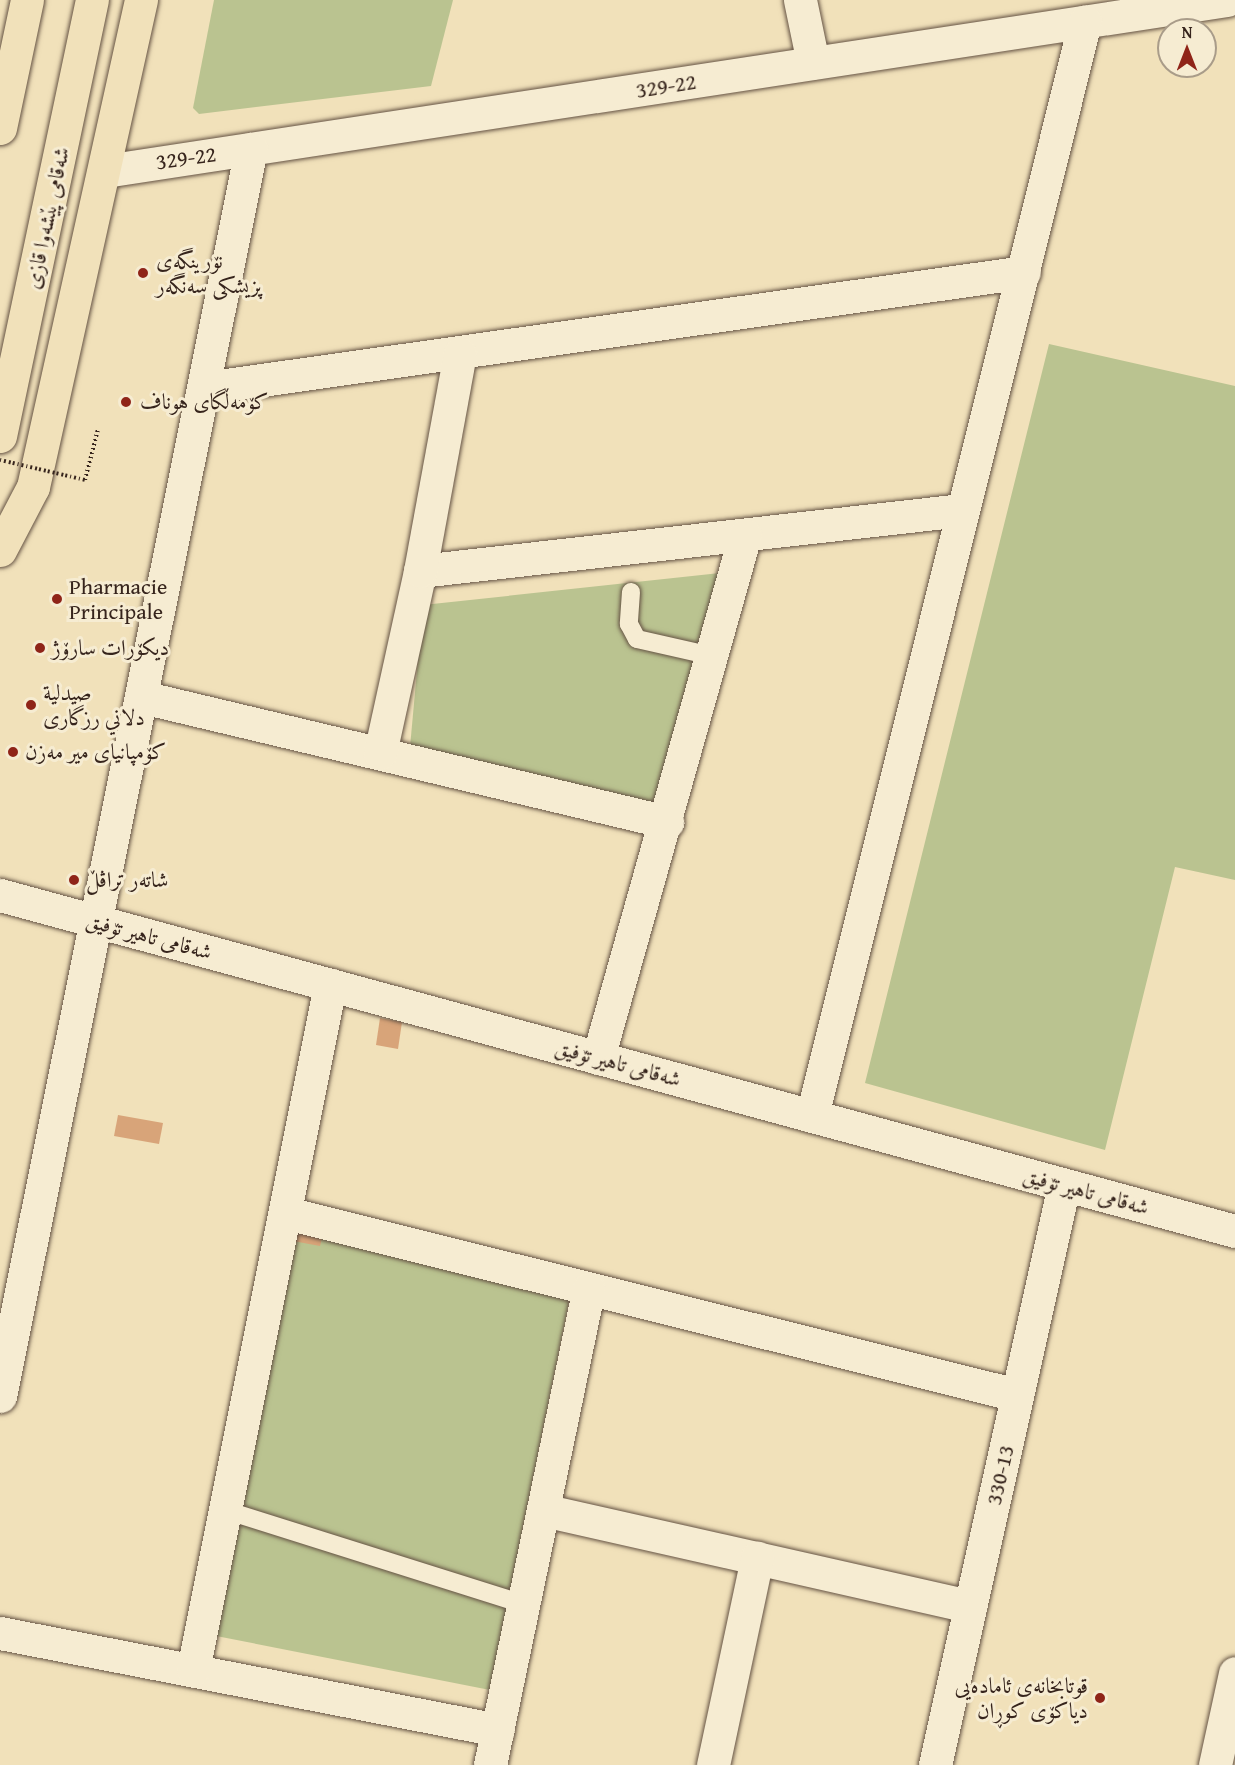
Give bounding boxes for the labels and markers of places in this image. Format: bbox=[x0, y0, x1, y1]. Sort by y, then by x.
place label: نۆرینگەی پزیشکی سەنگەر bbox=[156, 247, 261, 298]
marker: نۆرینگەی پزیشکی سەنگەر bbox=[134, 264, 152, 282]
place label: کۆمەڵگای هوناف bbox=[140, 389, 269, 415]
marker: کۆمەڵگای هوناف bbox=[117, 393, 135, 411]
place label: Pharmacie Principale bbox=[69, 573, 167, 624]
marker: Pharmacie Principale bbox=[50, 592, 64, 606]
place label: دیکۆرات سارۆژ bbox=[52, 635, 169, 661]
marker: دیکۆرات سارۆژ bbox=[33, 641, 47, 655]
place label: صيدلية دلاني رزگاری bbox=[43, 679, 145, 730]
marker: صيدلية دلاني رزگاری bbox=[24, 698, 38, 712]
place label: کۆمپانیای میر مەزن bbox=[25, 739, 166, 765]
marker: کۆمپانیای میر مەزن bbox=[6, 745, 20, 759]
place label: شاتەر تراڤڵ bbox=[86, 867, 169, 893]
marker: شاتەر تراڤڵ bbox=[67, 873, 81, 887]
place label: قوتابخانەی ئامادەیی دیاکۆی کوڕان bbox=[954, 1672, 1088, 1724]
marker: قوتابخانەی ئامادەیی دیاکۆی کوڕان bbox=[1093, 1691, 1107, 1705]

